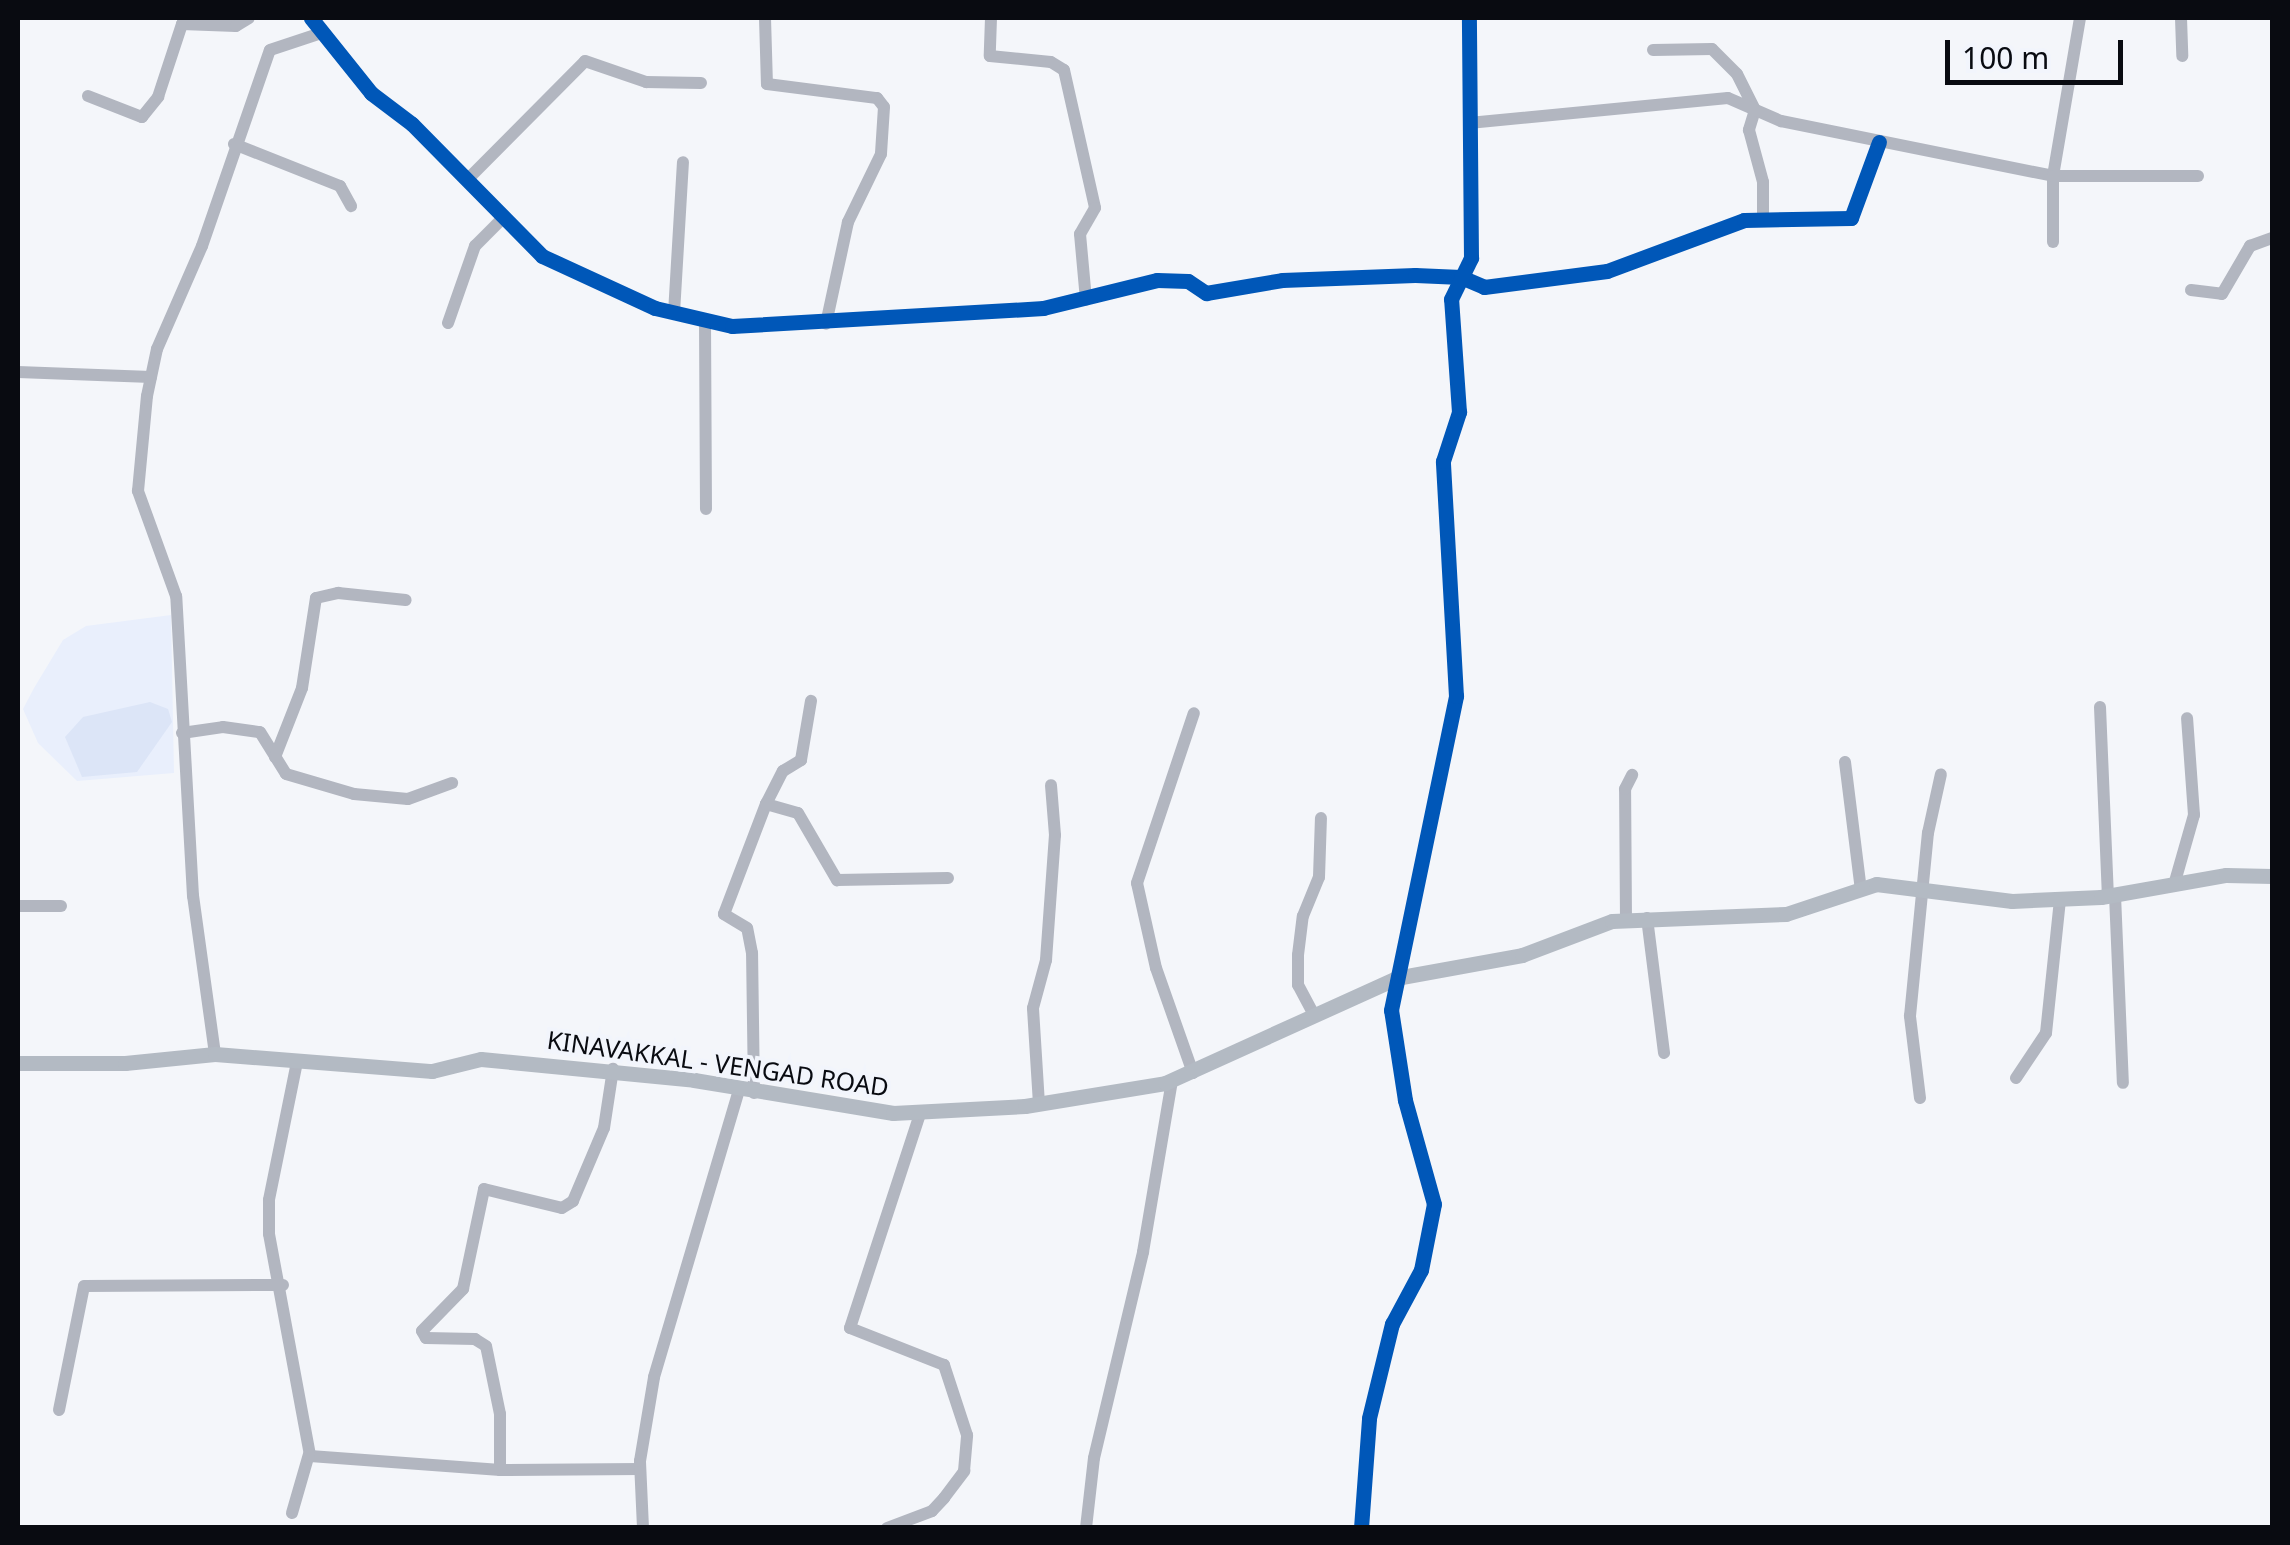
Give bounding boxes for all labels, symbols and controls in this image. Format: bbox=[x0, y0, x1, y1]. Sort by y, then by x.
scale bar bbox=[1950, 20, 2128, 82]
text: 100 m bbox=[1962, 37, 2049, 78]
street label: KINAVAKKAL - VENGAD ROAD bbox=[545, 1024, 891, 1102]

